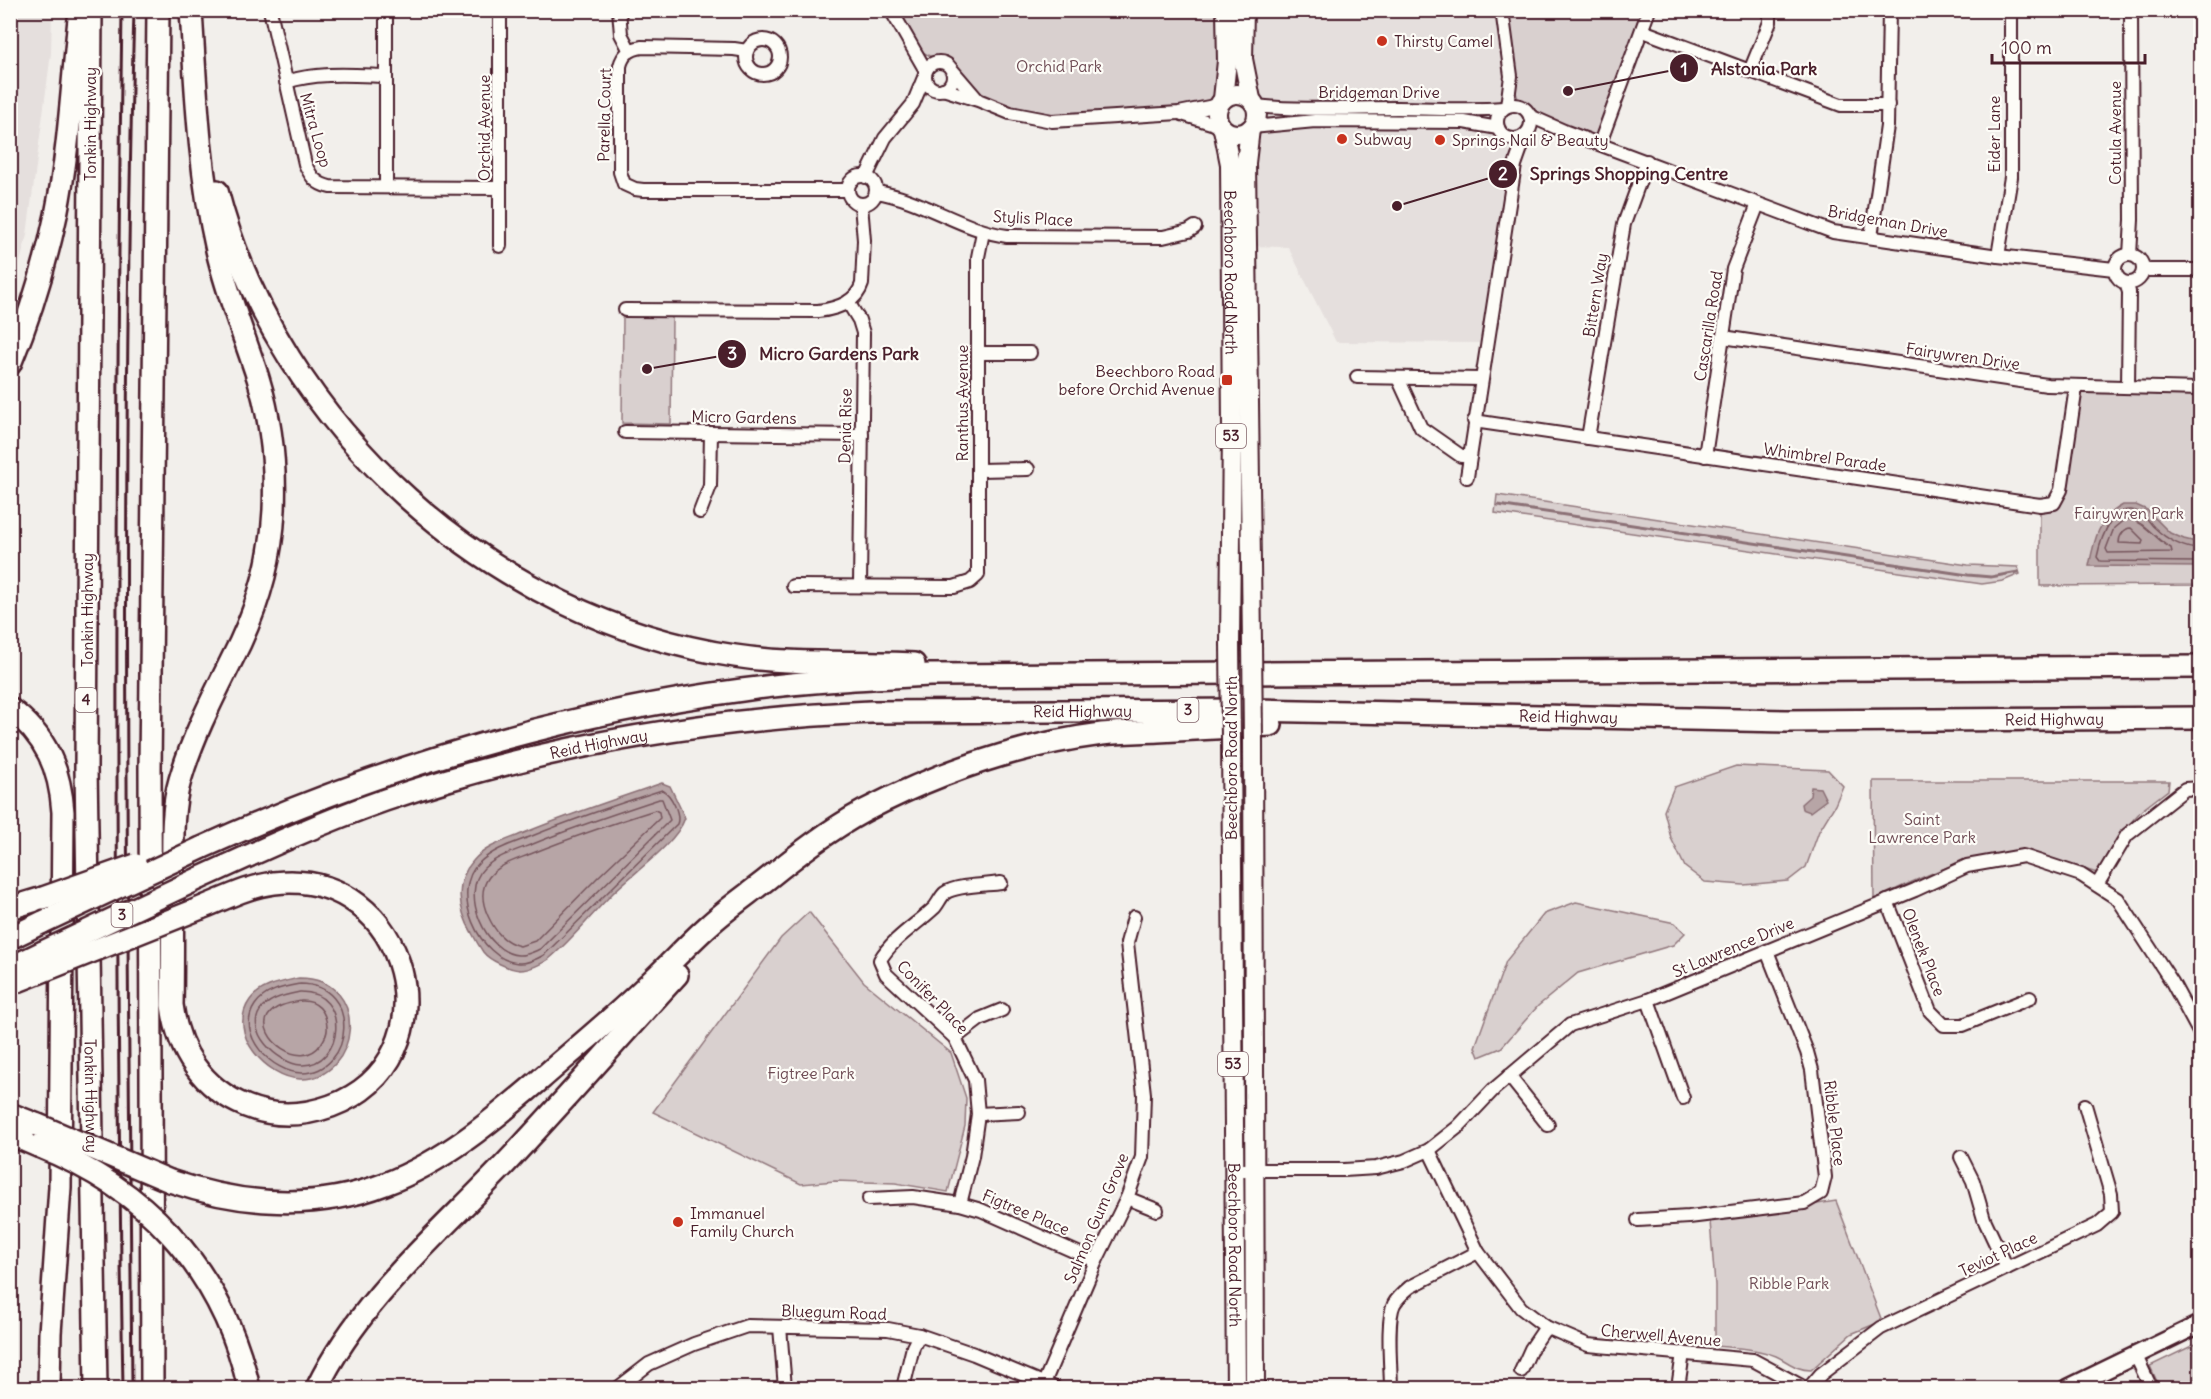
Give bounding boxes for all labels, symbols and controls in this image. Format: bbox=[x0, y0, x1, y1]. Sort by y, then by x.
scale bar bbox=[1992, 27, 2145, 65]
place label: Thirsty Camel bbox=[1394, 31, 1493, 51]
marker: Thirsty Camel bbox=[1375, 34, 1389, 48]
text: 100 m bbox=[2001, 36, 2052, 59]
callout: Alstonia Park bbox=[1669, 50, 1829, 86]
park label: Orchid Park bbox=[1016, 56, 1102, 76]
text: 1 bbox=[1680, 57, 1688, 80]
text: Alstonia Park bbox=[1711, 57, 1817, 80]
street label: Tonkin Highway bbox=[80, 67, 100, 181]
street label: Parella Court bbox=[593, 67, 615, 162]
street label: Orchid Avenue bbox=[474, 75, 494, 181]
street label: Cotula Avenue bbox=[2105, 81, 2125, 185]
street label: Bridgeman Drive bbox=[1318, 82, 1440, 102]
street label: Mitra Loop bbox=[296, 90, 336, 170]
street label: Eider Lane bbox=[1984, 96, 2004, 172]
place label: Subway bbox=[1354, 129, 1412, 149]
place label: Springs Nail & Beauty bbox=[1452, 130, 1608, 150]
marker: Subway bbox=[1335, 132, 1349, 146]
marker: Springs Nail & Beauty bbox=[1433, 133, 1447, 147]
callout: Springs Shopping Centre bbox=[1488, 156, 1740, 192]
text: 2 bbox=[1498, 162, 1508, 185]
text: Springs Shopping Centre bbox=[1530, 162, 1728, 185]
street label: Beechboro Road North bbox=[1220, 190, 1241, 355]
street label: Bridgeman Drive bbox=[1826, 201, 1950, 241]
street label: Stylis Place bbox=[992, 206, 1074, 230]
street label: Bittern Way bbox=[1578, 251, 1612, 339]
street label: Cascarilla Road bbox=[1689, 269, 1727, 383]
callout: Micro Gardens Park bbox=[717, 336, 931, 372]
street label: Fairywren Drive bbox=[1905, 338, 2021, 374]
text: 3 bbox=[727, 342, 737, 365]
text: Micro Gardens Park bbox=[759, 342, 919, 365]
street label: Ranthus Avenue bbox=[952, 345, 972, 461]
place label: Beechboro Road before Orchid Avenue bbox=[1058, 361, 1215, 399]
marker: Beechboro Road before Orchid Avenue bbox=[1220, 373, 1234, 387]
street label: Denia Rise bbox=[834, 388, 856, 464]
street label: Micro Gardens bbox=[691, 406, 797, 428]
road number: 53 bbox=[1216, 424, 1246, 448]
street label: Whimbrel Parade bbox=[1762, 438, 1888, 476]
park label: Fairywren Park bbox=[2074, 503, 2184, 523]
street label: Tonkin Highway bbox=[77, 553, 97, 667]
street label: Beechboro Road North bbox=[1221, 676, 1241, 840]
road number: 4 bbox=[76, 688, 97, 712]
road number: 3 bbox=[1178, 698, 1198, 722]
street label: Reid Highway bbox=[1033, 701, 1132, 721]
street label: Reid Highway bbox=[1519, 705, 1618, 728]
street label: Reid Highway bbox=[2005, 709, 2104, 729]
street label: Reid Highway bbox=[548, 725, 649, 763]
park label: Saint Lawrence Park bbox=[1868, 809, 1976, 847]
road number: 3 bbox=[112, 903, 132, 927]
street label: Olenek Place bbox=[1898, 905, 1950, 999]
street label: St Lawrence Drive bbox=[1669, 912, 1797, 982]
street label: Conifer Place bbox=[893, 956, 973, 1038]
street label: Tonkin Highway bbox=[80, 1039, 102, 1153]
road number: 53 bbox=[1218, 1052, 1248, 1076]
park label: Figtree Park bbox=[767, 1063, 855, 1083]
street label: Ribble Place bbox=[1820, 1079, 1850, 1167]
street label: Salmon Gum Grove bbox=[1059, 1150, 1133, 1286]
street label: Beechboro Road North bbox=[1224, 1163, 1246, 1327]
street label: Figtree Place bbox=[979, 1185, 1073, 1239]
place label: Immanuel Family Church bbox=[690, 1203, 794, 1241]
marker: Immanuel Family Church bbox=[671, 1215, 685, 1229]
street label: Teviot Place bbox=[1956, 1227, 2040, 1281]
park label: Ribble Park bbox=[1749, 1273, 1829, 1293]
street label: Bluegum Road bbox=[781, 1300, 887, 1324]
street label: Cherwell Avenue bbox=[1600, 1320, 1722, 1350]

